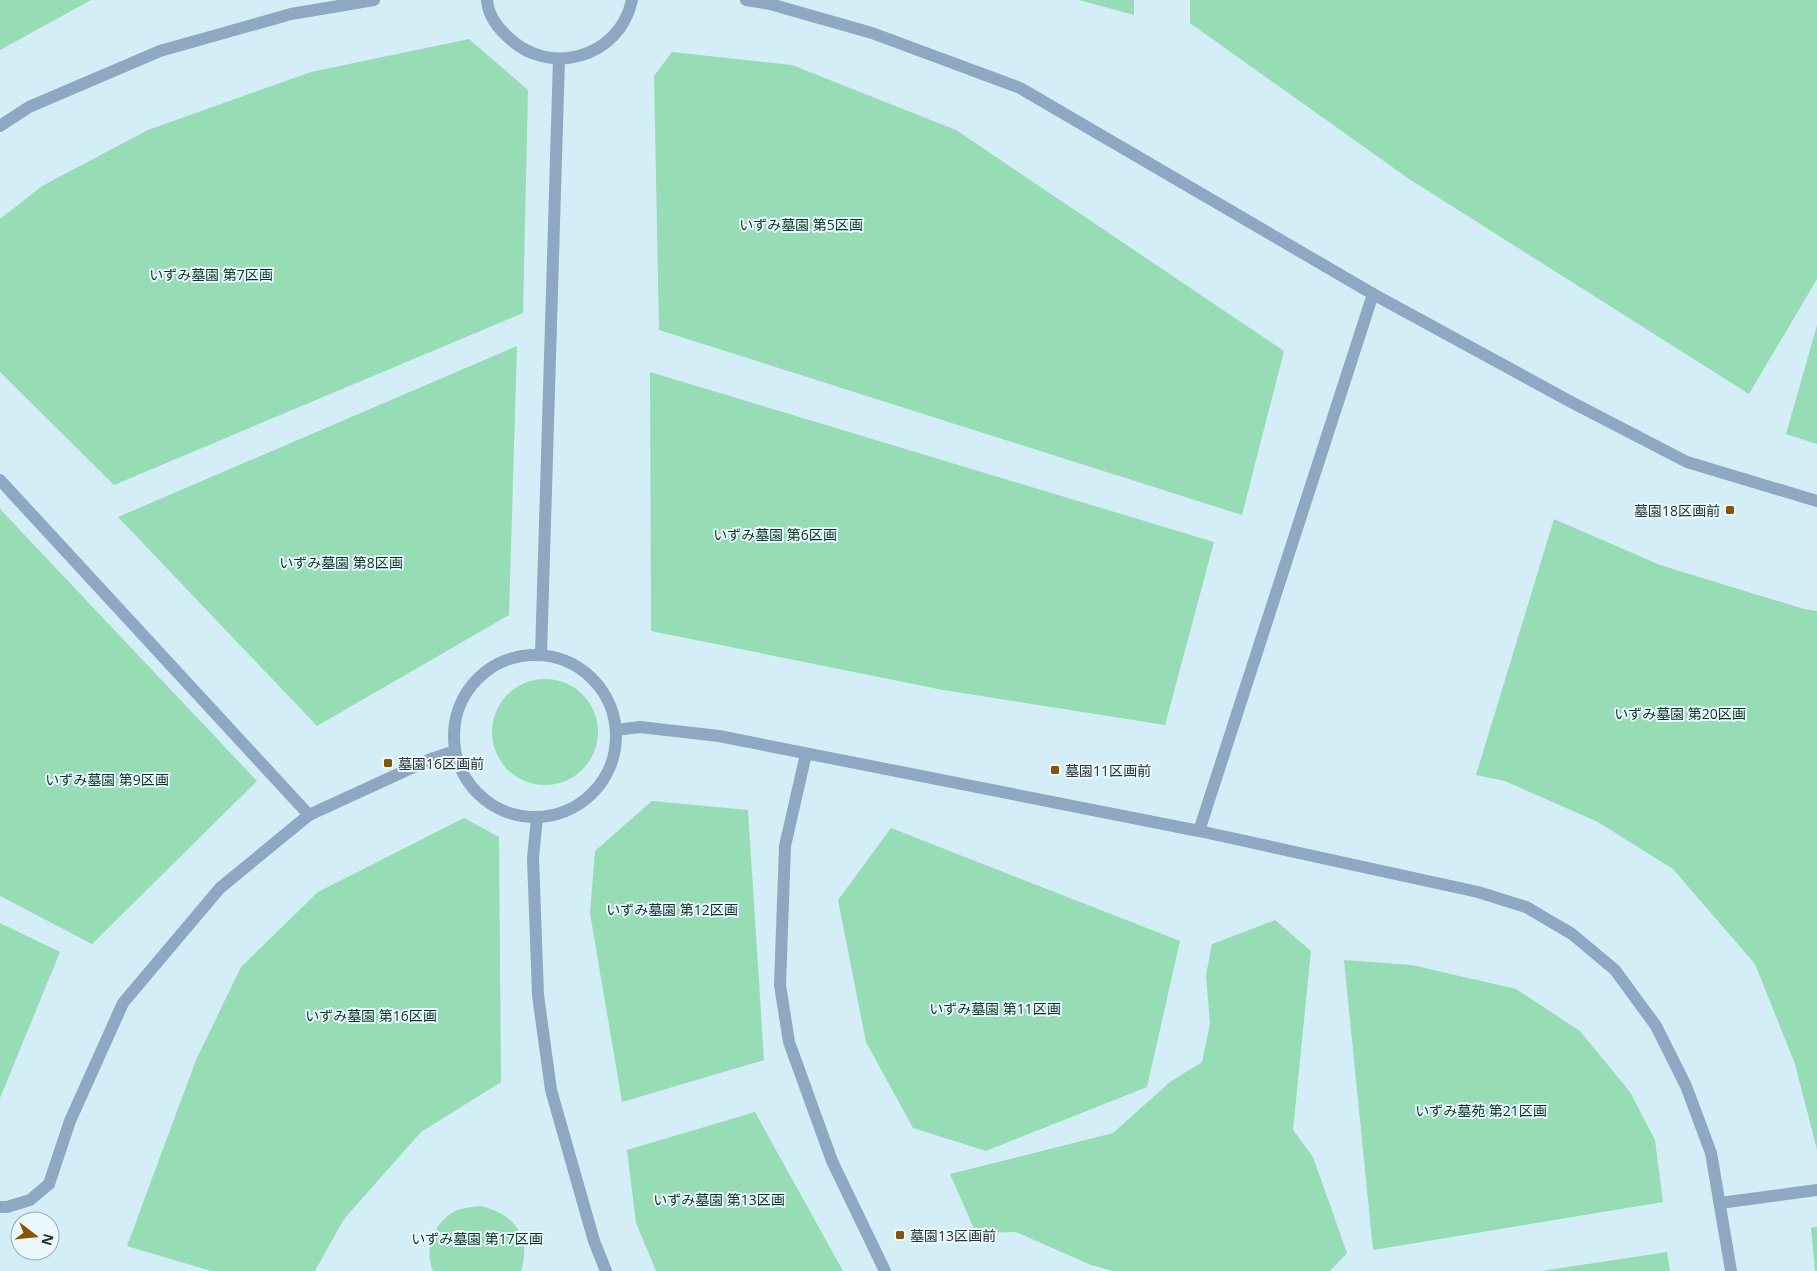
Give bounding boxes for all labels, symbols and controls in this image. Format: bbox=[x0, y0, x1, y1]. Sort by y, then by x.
park label: いずみ墓園 第5区画 bbox=[739, 215, 863, 234]
park label: いずみ墓園 第7区画 bbox=[149, 265, 273, 284]
place label: 墓園18区画前 bbox=[1634, 501, 1720, 520]
marker: 墓園18区画前 bbox=[1724, 504, 1736, 516]
park label: いずみ墓園 第6区画 bbox=[713, 525, 837, 544]
park label: いずみ墓園 第8区画 bbox=[279, 553, 403, 572]
park label: いずみ墓園 第20区画 bbox=[1614, 704, 1746, 723]
place label: 墓園16区画前 bbox=[398, 754, 484, 773]
marker: 墓園16区画前 bbox=[382, 757, 394, 769]
place label: 墓園11区画前 bbox=[1065, 761, 1151, 780]
marker: 墓園11区画前 bbox=[1049, 764, 1061, 776]
park label: いずみ墓園 第9区画 bbox=[45, 770, 169, 789]
park label: いずみ墓園 第12区画 bbox=[606, 900, 738, 919]
park label: いずみ墓園 第11区画 bbox=[929, 999, 1061, 1018]
park label: いずみ墓園 第16区画 bbox=[305, 1006, 437, 1025]
park label: いずみ墓苑 第21区画 bbox=[1415, 1101, 1547, 1120]
park label: いずみ墓園 第13区画 bbox=[653, 1190, 785, 1209]
north arrow bbox=[10, 1211, 60, 1261]
place label: 墓園13区画前 bbox=[910, 1226, 996, 1245]
park label: いずみ墓園 第17区画 bbox=[411, 1229, 543, 1248]
marker: 墓園13区画前 bbox=[894, 1229, 906, 1241]
text: N bbox=[37, 1232, 59, 1248]

